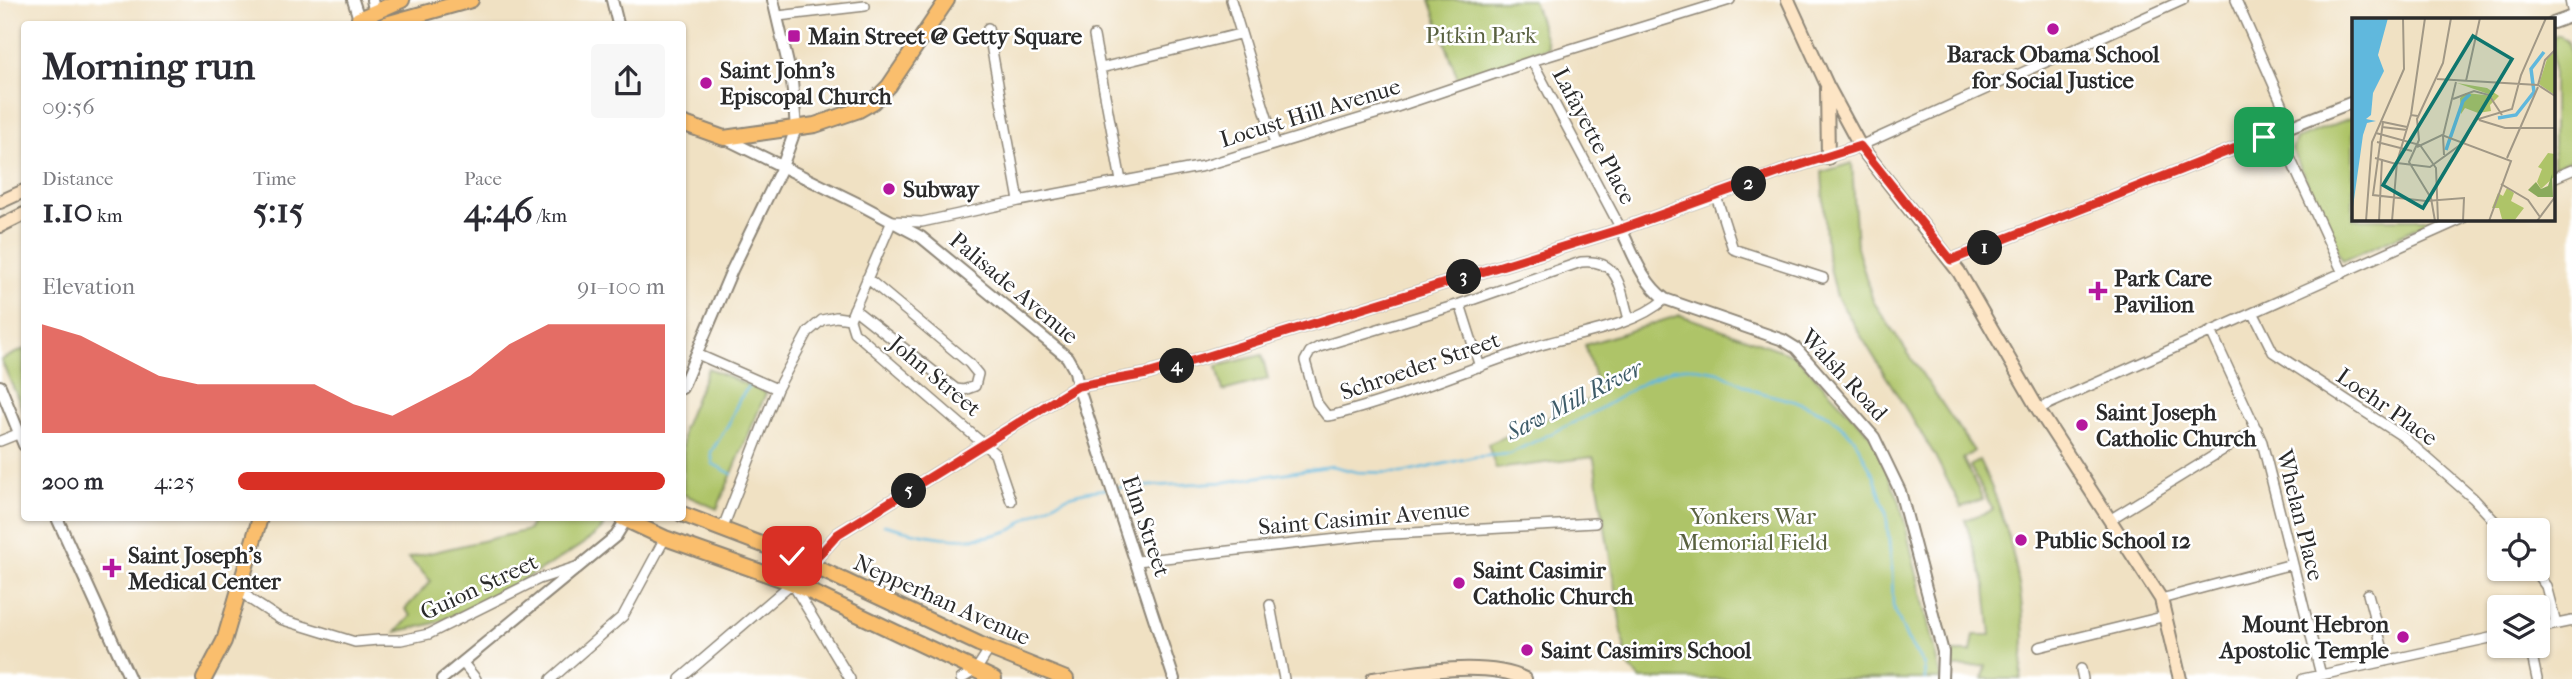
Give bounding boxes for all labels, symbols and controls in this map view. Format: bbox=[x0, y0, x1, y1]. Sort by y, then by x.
inset map bbox=[2352, 18, 2554, 220]
marker: Barack Obama School for Social Justice bbox=[2045, 21, 2061, 37]
park label: Pitkin Park bbox=[1425, 22, 1538, 49]
place label: Main Street @ Getty Square bbox=[808, 23, 1083, 50]
marker: Main Street @ Getty Square bbox=[786, 28, 802, 44]
place label: Barack Obama School for Social Justice bbox=[1947, 41, 2160, 94]
text: Morning run bbox=[42, 44, 255, 89]
button: share bbox=[591, 44, 665, 118]
place label: Saint John's Episcopal Church bbox=[720, 57, 893, 110]
street label: Lafayette Place bbox=[1547, 63, 1641, 209]
street label: Locust Hill Avenue bbox=[1216, 73, 1404, 153]
marker: Saint John's Episcopal Church bbox=[698, 75, 714, 91]
text: 09:56 bbox=[42, 93, 95, 120]
pin bbox=[2234, 107, 2294, 167]
icon: arrive bbox=[2245, 118, 2283, 156]
pin: 2 bbox=[1732, 166, 1766, 202]
text: Distance bbox=[42, 168, 113, 190]
text: Time bbox=[253, 168, 296, 190]
text: Pace bbox=[464, 168, 502, 190]
text: 2 bbox=[1744, 172, 1753, 194]
place label: Subway bbox=[903, 176, 980, 203]
marker: Subway bbox=[881, 181, 897, 197]
text: 1.10 bbox=[42, 190, 93, 231]
text: 5:15 bbox=[253, 190, 304, 231]
text: 4:46 bbox=[464, 190, 533, 231]
text: km bbox=[93, 205, 123, 227]
text: /km bbox=[533, 205, 567, 227]
street label: Palisade Avenue bbox=[944, 226, 1084, 350]
pin: 1 bbox=[1968, 230, 2002, 266]
text: 1 bbox=[1981, 236, 1988, 258]
pin: 3 bbox=[1446, 260, 1482, 294]
text: 3 bbox=[1460, 265, 1467, 287]
place label: Park Care Pavilion bbox=[2114, 265, 2212, 318]
text: Elevation bbox=[42, 273, 135, 300]
text: 91–100 m bbox=[577, 273, 665, 300]
marker: Park Care Pavilion bbox=[2088, 281, 2108, 301]
street label: Walsh Road bbox=[1794, 323, 1894, 427]
street label: Schroeder Street bbox=[1337, 326, 1503, 406]
street label: John Street bbox=[882, 329, 986, 422]
pin: 4 bbox=[1160, 348, 1194, 384]
water label: Saw Mill River bbox=[1500, 353, 1649, 447]
text: 4 bbox=[1171, 354, 1182, 376]
street label: Loehr Place bbox=[2331, 362, 2443, 452]
place label: Saint Joseph Catholic Church bbox=[2096, 399, 2258, 452]
marker: Saint Joseph Catholic Church bbox=[2074, 417, 2090, 433]
street label: Whelan Place bbox=[2270, 446, 2329, 583]
text: 200 m bbox=[42, 468, 103, 495]
text: 4:25 bbox=[154, 468, 195, 495]
street label: Elm Street bbox=[1116, 472, 1176, 580]
pin: 5 bbox=[892, 474, 926, 508]
text: 5 bbox=[904, 479, 913, 501]
street label: Saint Casimir Avenue bbox=[1257, 495, 1471, 541]
park label: Yonkers War Memorial Field bbox=[1678, 503, 1829, 556]
map controls bbox=[2487, 518, 2550, 658]
button: locate bbox=[2487, 518, 2550, 581]
pin bbox=[762, 526, 822, 586]
place label: Public School 12 bbox=[2035, 527, 2191, 554]
marker: Public School 12 bbox=[2013, 532, 2029, 548]
icon: check bbox=[773, 537, 811, 575]
place label: Saint Joseph's Medical Center bbox=[128, 542, 282, 595]
street label: Guion Street bbox=[416, 548, 542, 626]
street label: Nepperhan Avenue bbox=[850, 549, 1034, 651]
place label: Saint Casimir Catholic Church bbox=[1473, 557, 1635, 610]
marker: Saint Joseph's Medical Center bbox=[102, 558, 122, 578]
marker: Saint Casimir Catholic Church bbox=[1451, 575, 1467, 591]
button: layers bbox=[2487, 595, 2550, 658]
place label: Mount Hebron Apostolic Temple bbox=[2218, 611, 2390, 664]
marker: Mount Hebron Apostolic Temple bbox=[2395, 629, 2411, 645]
place label: Saint Casimirs School bbox=[1541, 637, 1752, 664]
marker: Saint Casimirs School bbox=[1519, 642, 1535, 658]

